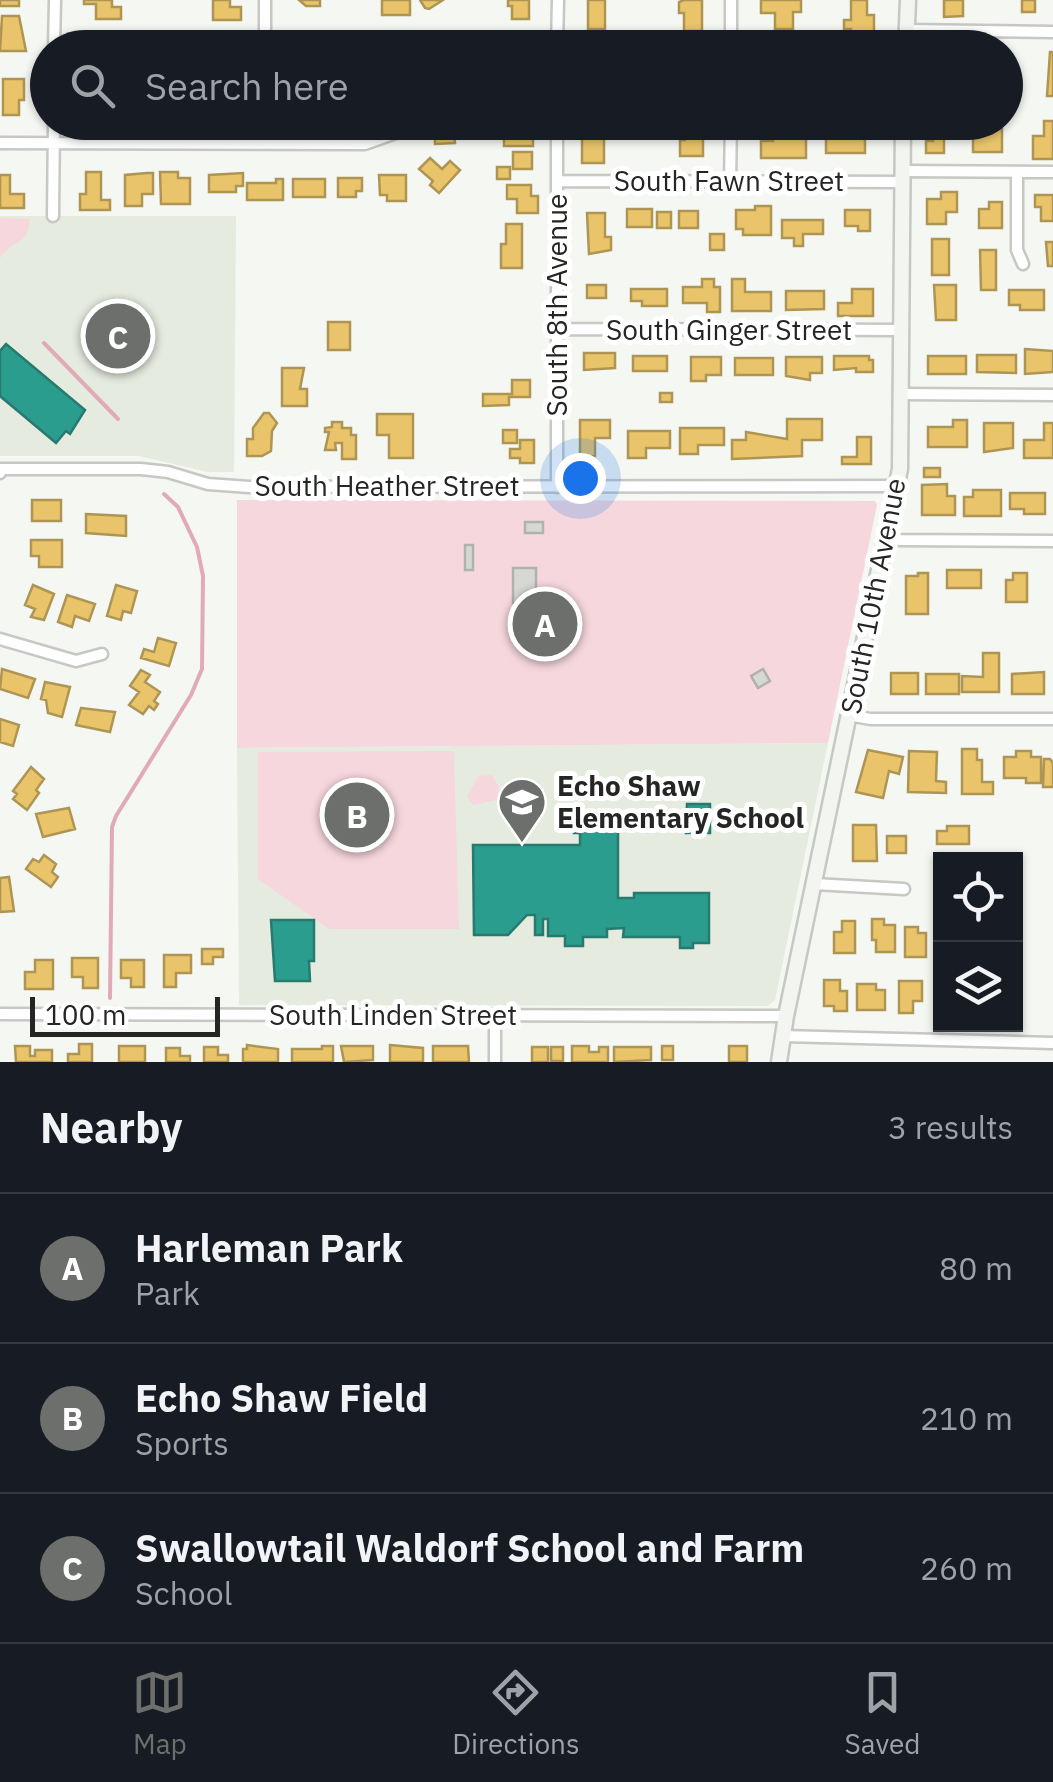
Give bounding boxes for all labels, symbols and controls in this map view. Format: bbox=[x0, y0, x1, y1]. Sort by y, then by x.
search box bbox=[30, 30, 1023, 140]
icon: search bbox=[65, 58, 120, 113]
text: Search here bbox=[145, 61, 349, 110]
street label: South Fawn Street bbox=[614, 162, 844, 199]
street label: South 8th Avenue bbox=[538, 194, 575, 416]
pin: C bbox=[86, 298, 150, 374]
street label: South Ginger Street bbox=[606, 311, 852, 348]
your location bbox=[555, 453, 606, 504]
street label: South Heather Street bbox=[254, 467, 520, 504]
street label: South 10th Avenue bbox=[831, 475, 914, 717]
pin: A bbox=[512, 586, 578, 662]
place label: Echo Shaw Elementary School bbox=[557, 767, 804, 836]
school or university icon: Echo Shaw Elementary School bbox=[496, 776, 548, 844]
pin: B bbox=[324, 778, 390, 852]
map controls bbox=[933, 852, 1023, 1032]
button: locate bbox=[933, 852, 1023, 942]
button: layers bbox=[933, 942, 1023, 1032]
scale bar bbox=[30, 992, 220, 1036]
text: 100 m bbox=[45, 996, 126, 1033]
street label: South Linden Street bbox=[269, 996, 517, 1033]
text: Nearby bbox=[40, 1100, 182, 1155]
text: 3 results bbox=[888, 1106, 1013, 1148]
text: Harleman Park bbox=[135, 1223, 403, 1272]
text: A bbox=[62, 1247, 83, 1289]
text: 80 m bbox=[939, 1247, 1013, 1289]
text: Park bbox=[135, 1272, 200, 1314]
text: Echo Shaw Field bbox=[135, 1373, 428, 1422]
text: B bbox=[62, 1397, 83, 1439]
text: 210 m bbox=[920, 1397, 1013, 1439]
text: Sports bbox=[135, 1422, 229, 1464]
text: Swallowtail Waldorf School and Farm bbox=[135, 1523, 804, 1572]
text: C bbox=[62, 1547, 83, 1589]
text: 260 m bbox=[920, 1547, 1013, 1589]
text: School bbox=[135, 1572, 232, 1614]
tab: Map bbox=[132, 1665, 187, 1762]
tab: Directions bbox=[452, 1665, 580, 1762]
tab: Saved bbox=[844, 1665, 921, 1762]

